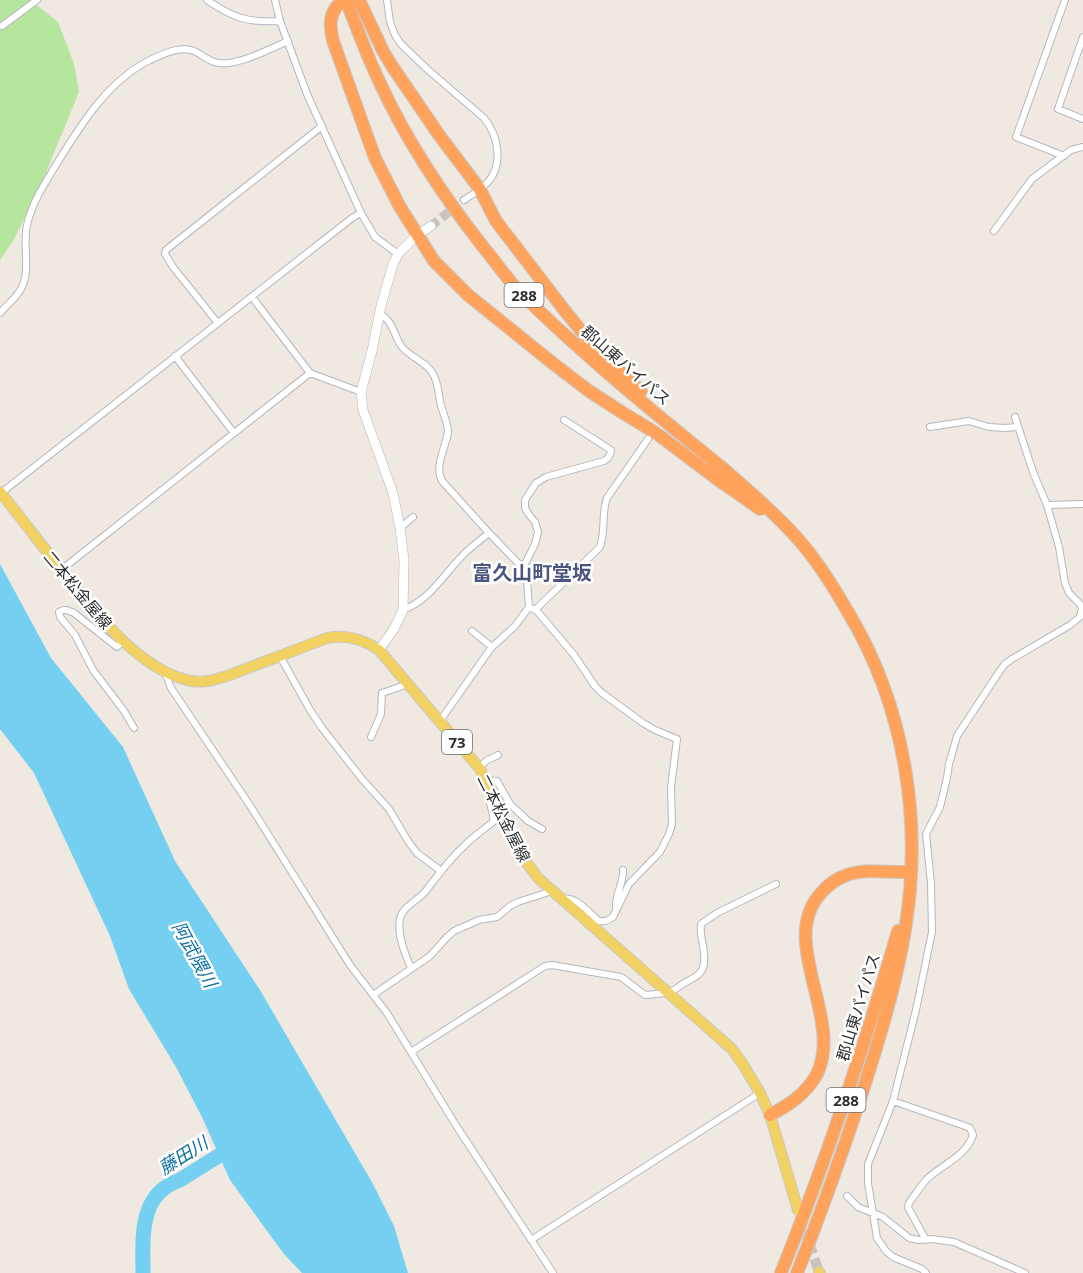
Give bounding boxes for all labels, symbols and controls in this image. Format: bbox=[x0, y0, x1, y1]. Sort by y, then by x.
road number: 288 bbox=[504, 283, 544, 307]
street label: 郡山東バイパス bbox=[577, 320, 675, 410]
street label: 二本松金屋線 bbox=[39, 546, 117, 634]
district label: 富久山町堂坂 bbox=[472, 559, 592, 586]
road number: 73 bbox=[442, 730, 472, 754]
street label: 二本松金屋線 bbox=[472, 770, 536, 866]
water label: 阿武隈川 bbox=[167, 917, 224, 993]
street label: 郡山東バイパス bbox=[831, 950, 885, 1064]
road number: 288 bbox=[826, 1088, 866, 1112]
water label: 藤田川 bbox=[154, 1129, 214, 1179]

